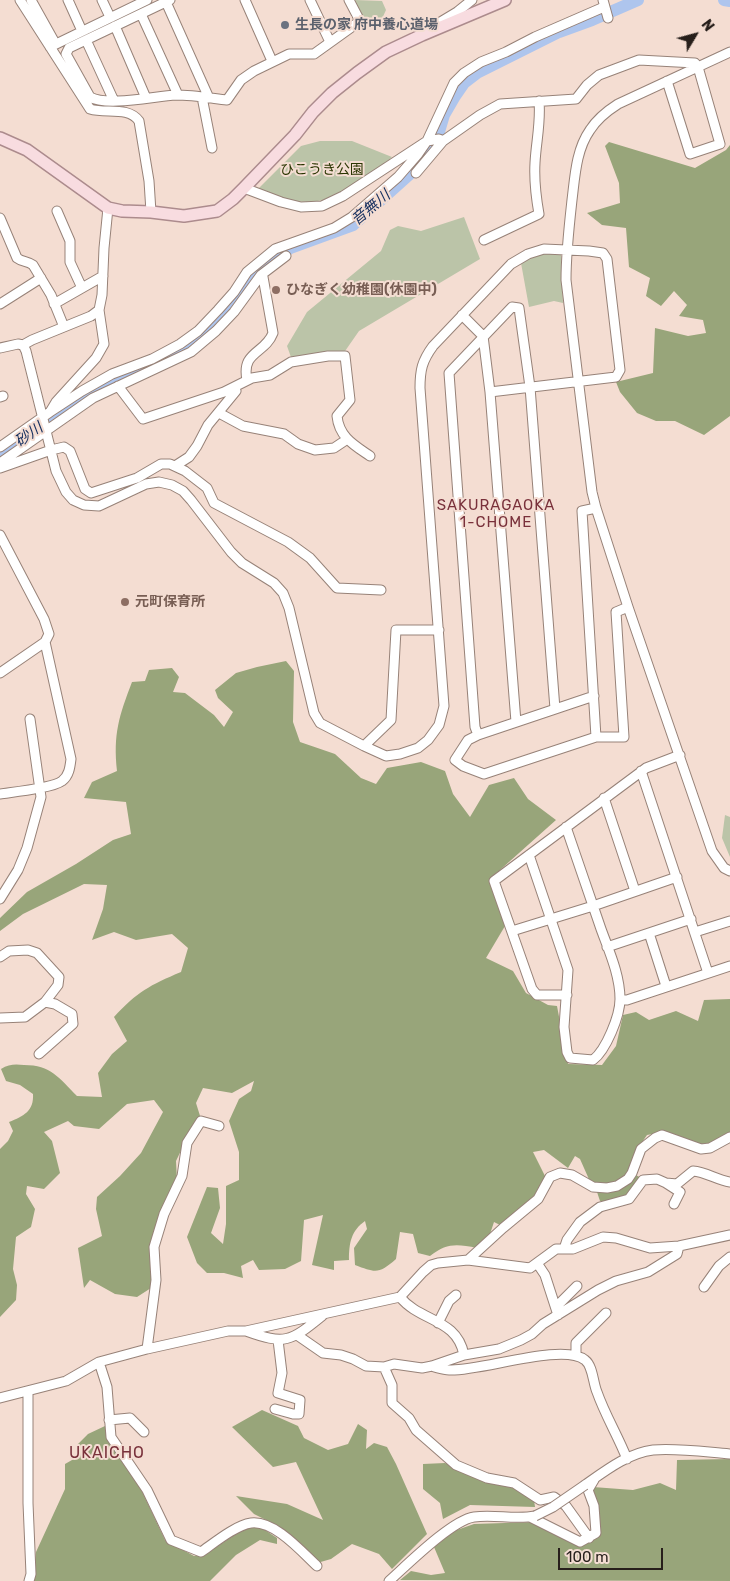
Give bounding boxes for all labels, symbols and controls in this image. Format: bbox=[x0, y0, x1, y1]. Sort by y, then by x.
north arrow bbox=[670, 10, 720, 60]
place label: 生長の家 府中養心道場 bbox=[295, 17, 438, 33]
text: N bbox=[698, 17, 717, 35]
marker: 生長の家 府中養心道場 bbox=[279, 19, 291, 31]
park label: ひこうき公園 bbox=[280, 162, 364, 178]
water label: 音無川 bbox=[348, 187, 394, 229]
place label: ひなぎく幼稚園(休園中) bbox=[286, 282, 437, 298]
marker: ひなぎく幼稚園(休園中) bbox=[270, 284, 282, 296]
water label: 砂川 bbox=[12, 419, 46, 451]
district label: SAKURAGAOKA 1-CHOME bbox=[435, 497, 557, 532]
place label: 元町保育所 bbox=[135, 594, 205, 610]
marker: 元町保育所 bbox=[119, 596, 131, 608]
district label: UKAICHO bbox=[68, 1443, 146, 1463]
scale bar bbox=[560, 1538, 665, 1570]
text: 100 m bbox=[566, 1548, 608, 1566]

